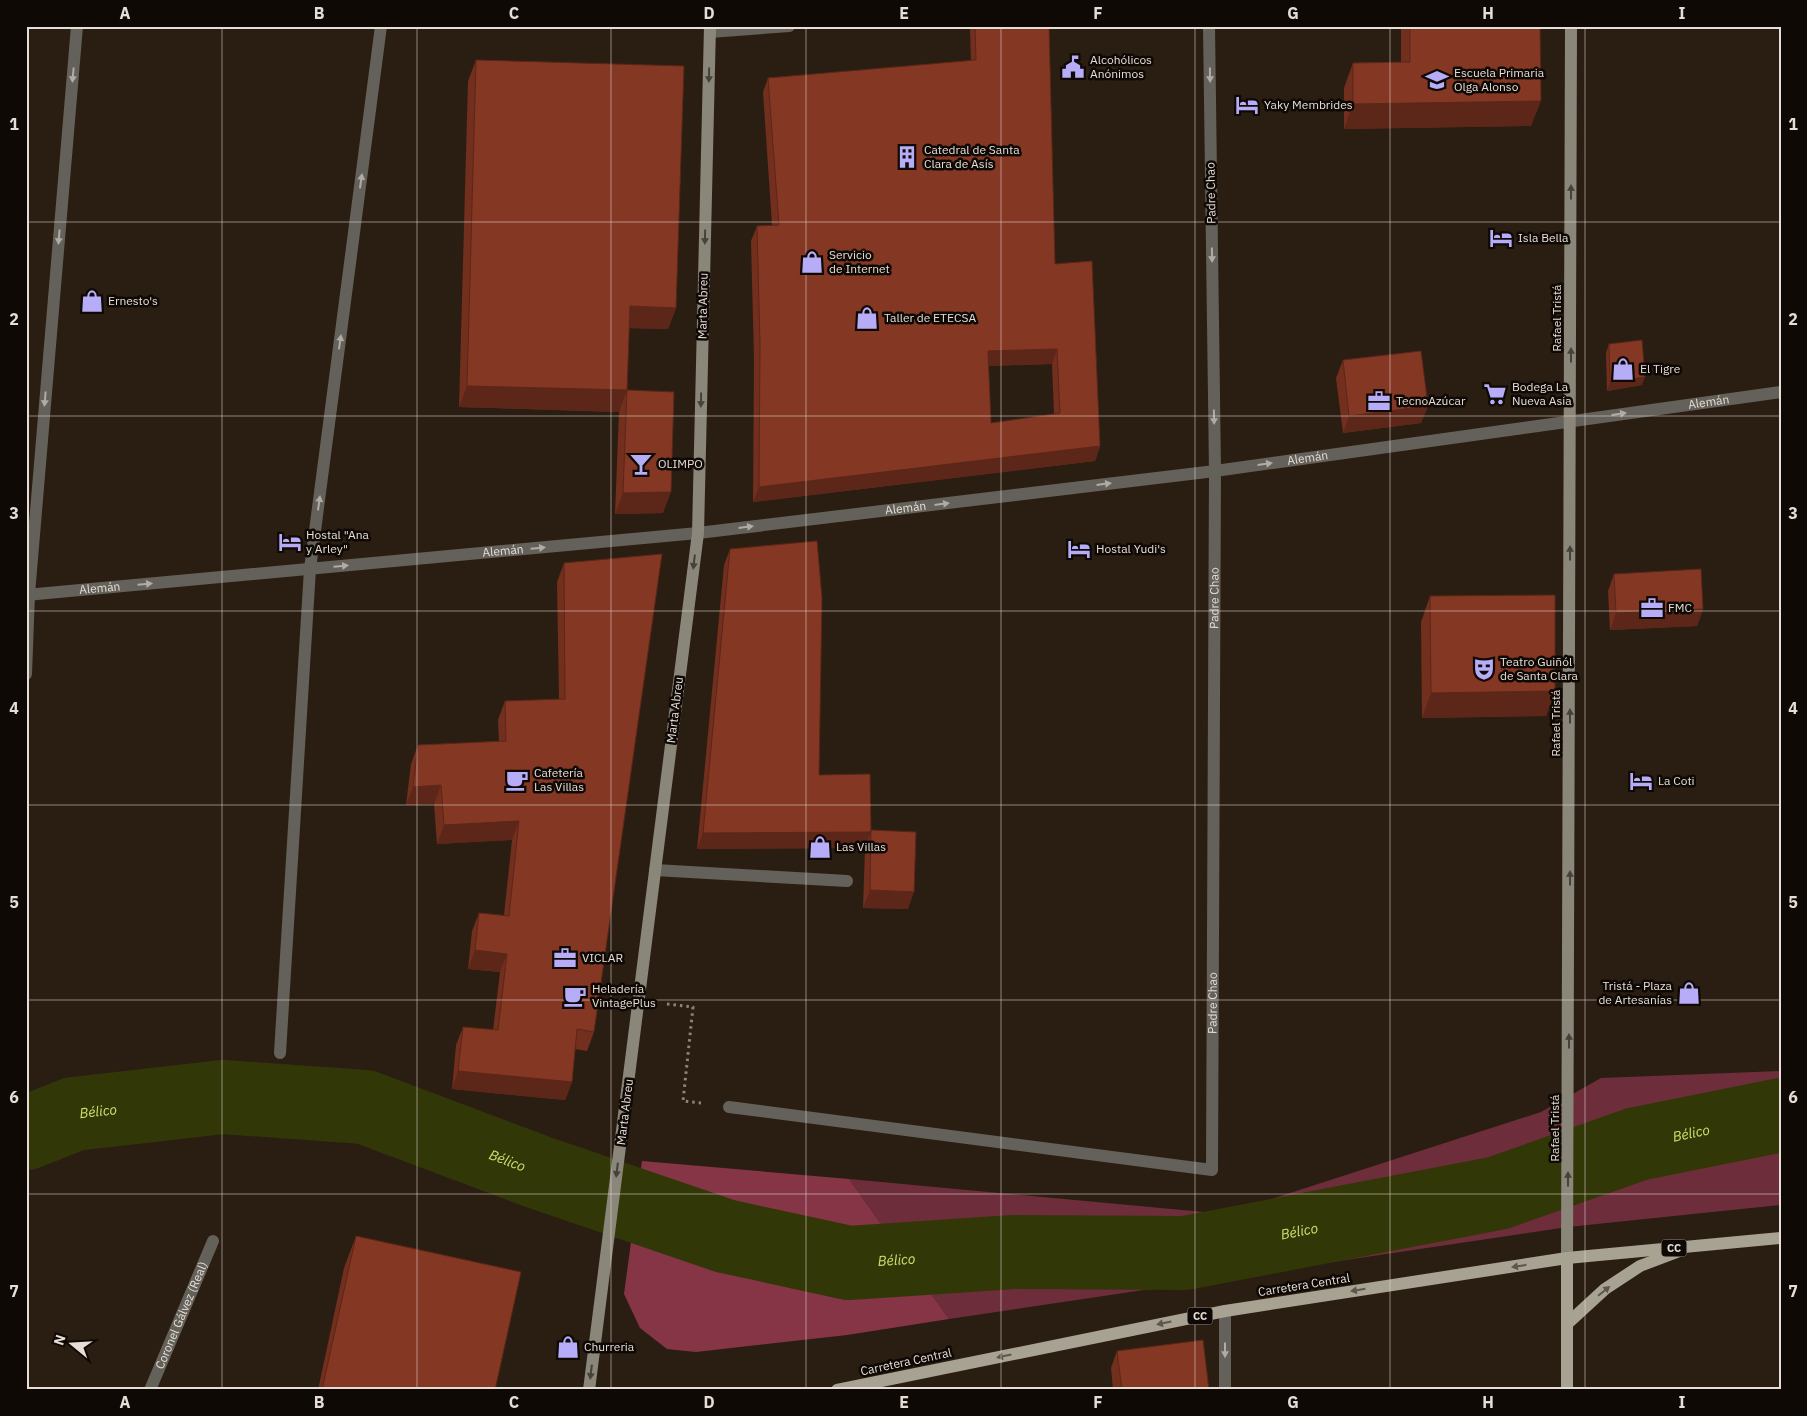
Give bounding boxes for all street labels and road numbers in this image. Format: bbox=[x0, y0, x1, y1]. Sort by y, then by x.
street label: Padre Chao bbox=[1202, 162, 1219, 224]
street label: Marta Abreu bbox=[694, 273, 711, 339]
street label: Rafael Tristá bbox=[1549, 284, 1564, 352]
street label: Alemán bbox=[1687, 391, 1730, 412]
street label: Alemán bbox=[1286, 447, 1329, 468]
street label: Alemán bbox=[884, 498, 927, 518]
street label: Alemán bbox=[482, 541, 524, 560]
street label: Padre Chao bbox=[1206, 567, 1222, 629]
street label: Alemán bbox=[78, 578, 121, 597]
street label: Marta Abreu bbox=[663, 676, 686, 744]
street label: Rafael Tristá bbox=[1548, 689, 1563, 757]
street label: Padre Chao bbox=[1205, 972, 1220, 1034]
street label: Marta Abreu bbox=[613, 1078, 636, 1146]
street label: Rafael Tristá bbox=[1547, 1094, 1562, 1162]
road number: CC bbox=[1662, 1240, 1686, 1256]
street label: Coronel Gálvez (Real) bbox=[152, 1259, 210, 1371]
street label: Carretera Central bbox=[1257, 1270, 1351, 1299]
road number: CC bbox=[1188, 1308, 1212, 1324]
street label: Carretera Central bbox=[859, 1345, 953, 1378]

